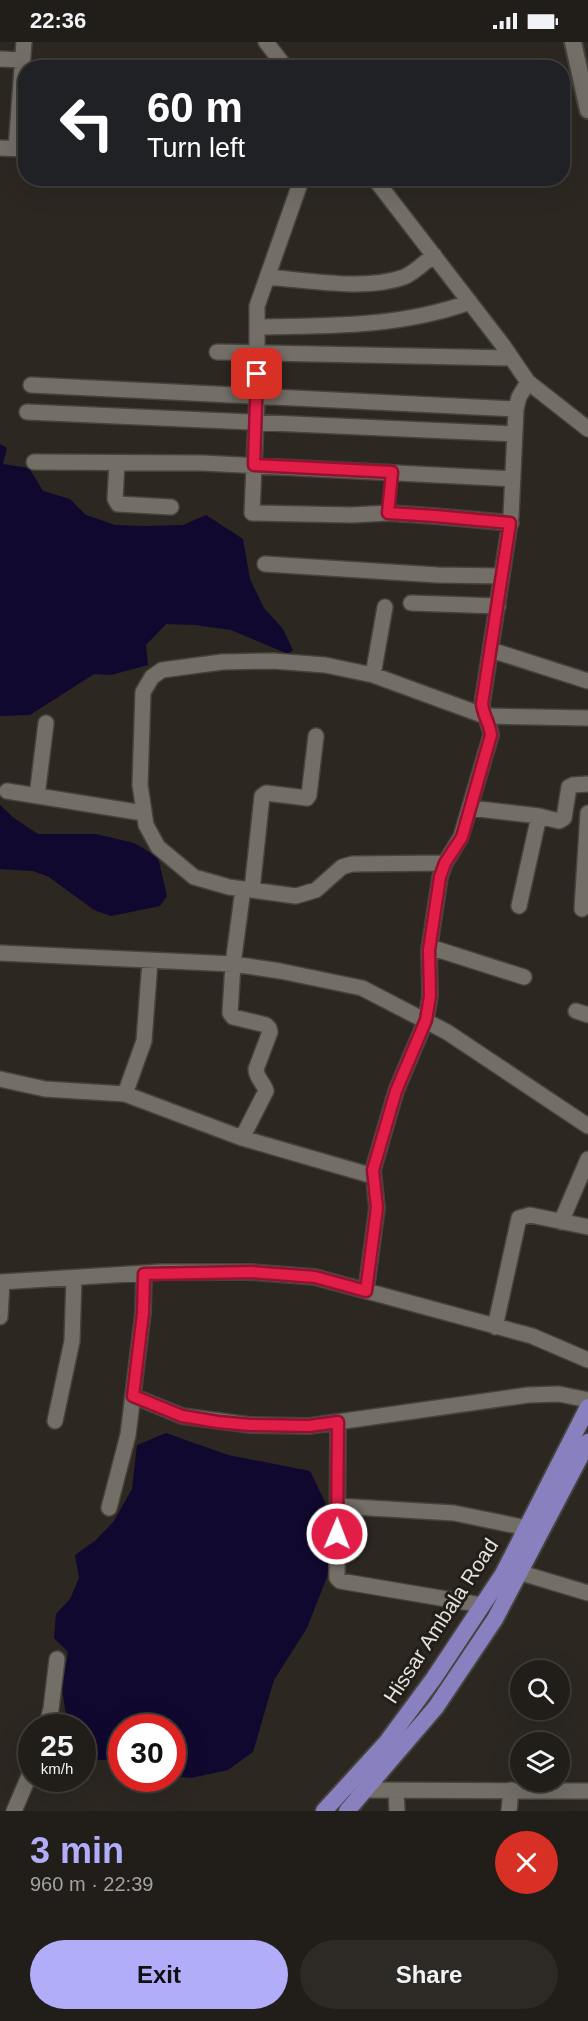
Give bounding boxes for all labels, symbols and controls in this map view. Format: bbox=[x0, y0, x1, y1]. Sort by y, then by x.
text: 22:36 bbox=[30, 8, 86, 33]
icon: left bbox=[48, 84, 126, 162]
text: 60 m bbox=[147, 84, 243, 131]
text: Turn left bbox=[147, 133, 245, 163]
pin bbox=[231, 348, 282, 399]
icon: arrive bbox=[240, 357, 273, 390]
position arrow bbox=[305, 1502, 369, 1566]
street label: Hissar Ambala Road bbox=[379, 1534, 502, 1707]
map controls bbox=[510, 1660, 570, 1792]
button: search bbox=[510, 1660, 570, 1720]
speed limit sign: 30 bbox=[108, 1714, 186, 1792]
text: 25 bbox=[40, 1729, 74, 1762]
button: layers bbox=[510, 1732, 570, 1792]
text: km/h bbox=[41, 1760, 73, 1777]
text: 3 min bbox=[30, 1830, 124, 1871]
button: close bbox=[495, 1831, 558, 1894]
text: 960 m · 22:39 bbox=[30, 1873, 153, 1895]
button: Exit bbox=[30, 1940, 288, 2009]
button: Share bbox=[300, 1940, 558, 2009]

